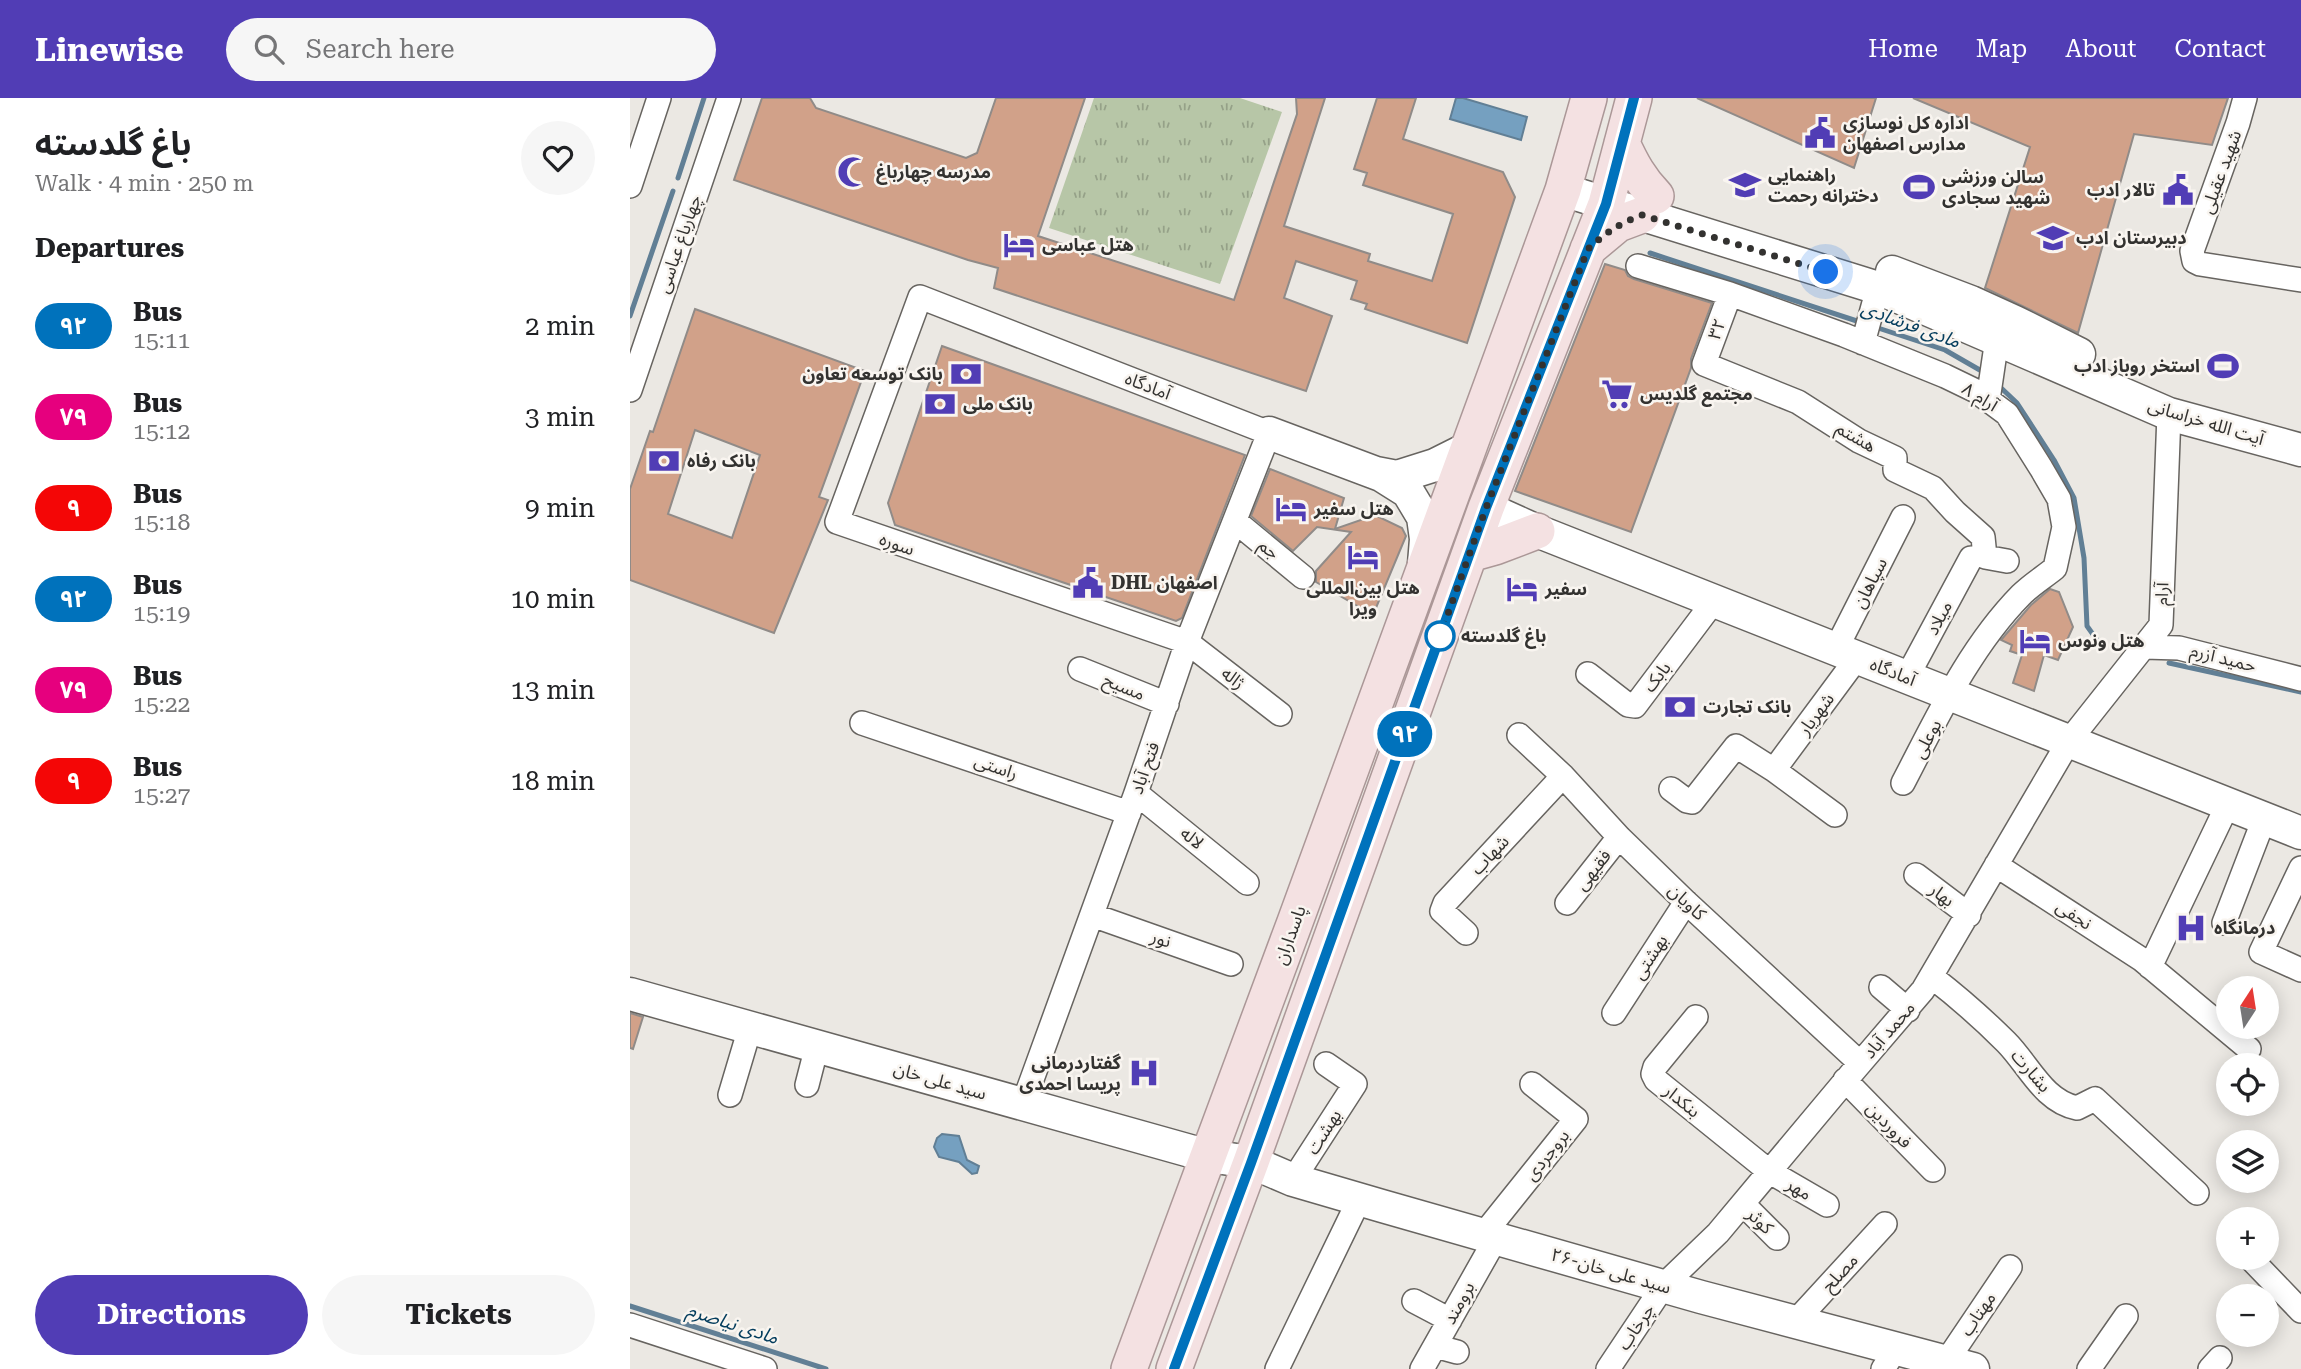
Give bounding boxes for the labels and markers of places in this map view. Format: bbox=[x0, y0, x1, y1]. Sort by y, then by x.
place label: اداره کل نوسازی مدارس اصفهان bbox=[1843, 112, 1969, 155]
public building icon: اداره کل نوسازی مدارس اصفهان bbox=[1803, 116, 1837, 150]
mosque icon: مدرسه چهارباغ bbox=[836, 155, 870, 189]
place label: مدرسه چهارباغ bbox=[876, 161, 991, 185]
place label: راهنمایی دخترانه رحمت bbox=[1768, 164, 1879, 207]
place label: سالن ورزشی شهید سجادی bbox=[1942, 166, 2050, 208]
school or university icon: راهنمایی دخترانه رحمت bbox=[1728, 168, 1762, 202]
sports icon: سالن ورزشی شهید سجادی bbox=[1902, 170, 1936, 204]
public building icon: تالار ادب bbox=[2161, 173, 2195, 207]
place label: تالار ادب bbox=[2087, 179, 2156, 201]
school or university icon: دبیرستان ادب bbox=[2036, 221, 2070, 255]
place label: دبیرستان ادب bbox=[2076, 227, 2187, 249]
hotel icon: هتل عباسی bbox=[1002, 228, 1036, 262]
place label: هتل عباسی bbox=[1042, 234, 1134, 255]
sports icon: استخر روباز ادب bbox=[2206, 349, 2240, 383]
place label: استخر روباز ادب bbox=[2074, 355, 2200, 377]
bank icon: بانک توسعه تعاون bbox=[949, 357, 983, 391]
place label: بانک توسعه تعاون bbox=[802, 363, 943, 384]
supermarket icon: مجتمع گلدیس bbox=[1600, 377, 1634, 411]
place label: مجتمع گلدیس bbox=[1640, 383, 1753, 407]
bank icon: بانک ملی bbox=[923, 387, 957, 421]
place label: بانک ملی bbox=[963, 393, 1033, 414]
bank icon: بانک رفاه bbox=[647, 444, 681, 478]
place label: بانک رفاه bbox=[687, 450, 756, 472]
hotel icon: هتل سفیر bbox=[1274, 492, 1308, 526]
place label: هتل سفیر bbox=[1313, 498, 1394, 520]
hotel icon: هتل بین‌المللی ویرا bbox=[1346, 540, 1380, 574]
public building icon: DHL اصفهان bbox=[1071, 566, 1105, 600]
place label: DHL اصفهان bbox=[1111, 572, 1218, 593]
hotel icon: سفیر bbox=[1505, 572, 1539, 606]
place label: هتل بین‌المللی ویرا bbox=[1306, 577, 1420, 620]
place label: سفیر bbox=[1544, 578, 1587, 600]
marker: باغ گلدسته bbox=[1425, 621, 1455, 651]
hotel icon: هتل ونوس bbox=[2018, 624, 2052, 658]
place label: باغ گلدسته bbox=[1461, 625, 1546, 649]
place label: هتل ونوس bbox=[2058, 630, 2144, 651]
bank icon: بانک تجارت bbox=[1663, 690, 1697, 724]
place label: بانک تجارت bbox=[1703, 696, 1792, 718]
hospital icon: درمانگاه bbox=[2174, 911, 2208, 945]
place label: درمانگاه bbox=[2214, 917, 2275, 939]
place label: گفتاردرمانی پریسا احمدی bbox=[1019, 1052, 1122, 1096]
hospital icon: گفتاردرمانی پریسا احمدی bbox=[1127, 1056, 1161, 1090]

